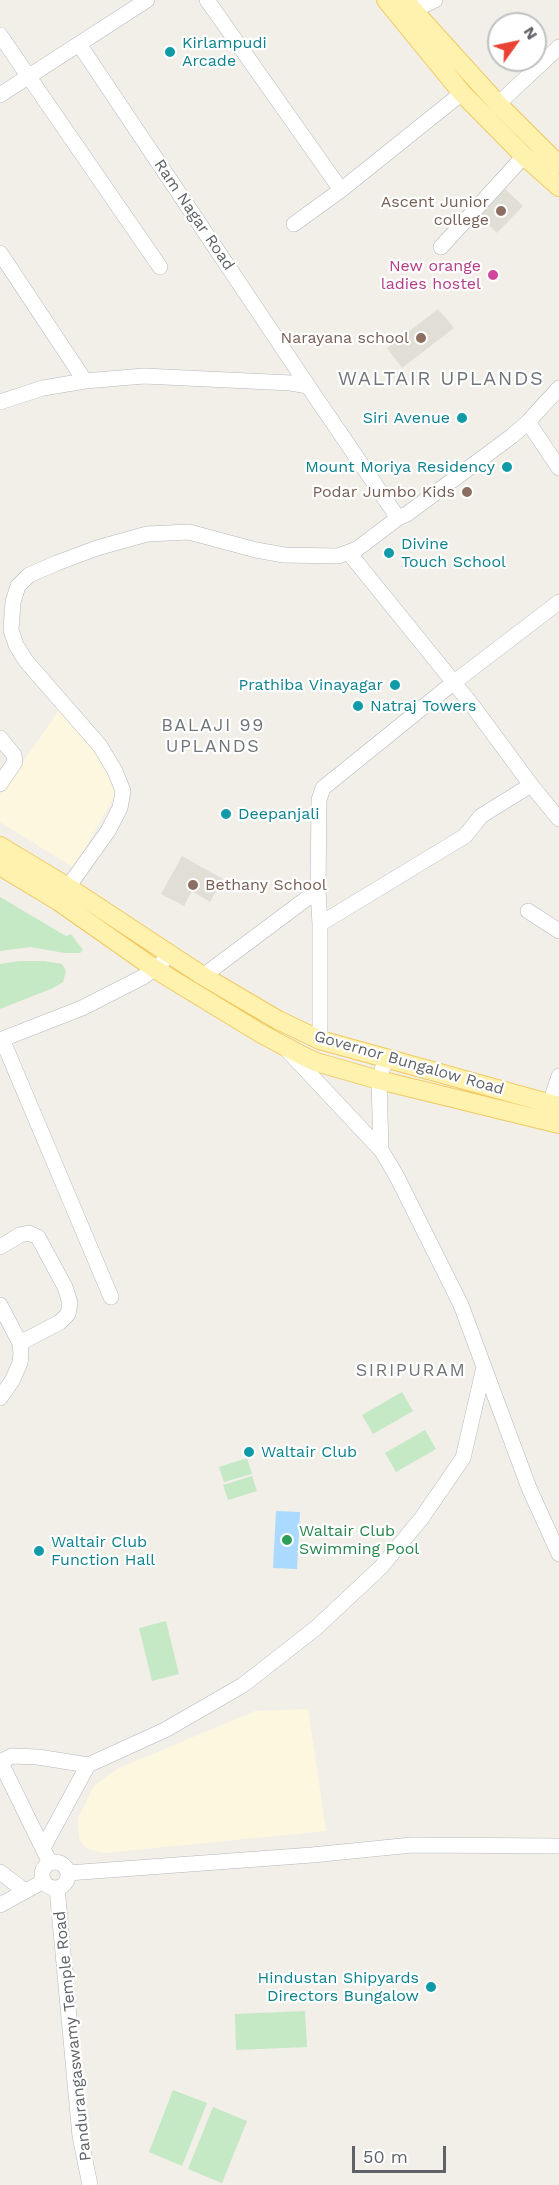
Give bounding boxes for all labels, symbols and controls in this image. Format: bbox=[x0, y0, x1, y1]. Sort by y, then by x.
north arrow bbox=[487, 12, 547, 72]
text: N bbox=[520, 23, 542, 43]
place label: Kirlampudi Arcade bbox=[182, 33, 267, 71]
marker: Kirlampudi Arcade bbox=[163, 45, 177, 59]
street label: Ram Nagar Road bbox=[150, 156, 238, 274]
place label: Ascent Junior college bbox=[381, 192, 489, 230]
marker: Ascent Junior college bbox=[494, 204, 508, 218]
place label: New orange ladies hostel bbox=[381, 256, 481, 294]
marker: New orange ladies hostel bbox=[486, 268, 500, 282]
place label: Narayana school bbox=[280, 328, 409, 348]
marker: Narayana school bbox=[414, 331, 428, 345]
district label: WALTAIR UPLANDS bbox=[338, 367, 544, 391]
place label: Siri Avenue bbox=[363, 408, 450, 428]
marker: Siri Avenue bbox=[455, 411, 469, 425]
place label: Mount Moriya Residency bbox=[305, 457, 495, 477]
marker: Mount Moriya Residency bbox=[500, 460, 514, 474]
place label: Podar Jumbo Kids bbox=[312, 482, 455, 502]
marker: Podar Jumbo Kids bbox=[460, 485, 474, 499]
place label: Divine Touch School bbox=[401, 534, 506, 572]
marker: Divine Touch School bbox=[382, 546, 396, 560]
place label: Prathiba Vinayagar bbox=[238, 675, 383, 695]
marker: Prathiba Vinayagar bbox=[388, 678, 402, 692]
place label: Natraj Towers bbox=[370, 696, 476, 716]
marker: Natraj Towers bbox=[351, 699, 365, 713]
district label: BALAJI 99 UPLANDS bbox=[161, 715, 265, 758]
place label: Deepanjali bbox=[238, 804, 319, 824]
marker: Deepanjali bbox=[219, 807, 233, 821]
place label: Bethany School bbox=[205, 875, 327, 895]
marker: Bethany School bbox=[186, 878, 200, 892]
street label: Governor Bungalow Road bbox=[312, 1027, 506, 1099]
district label: SIRIPURAM bbox=[356, 1360, 466, 1382]
place label: Waltair Club bbox=[261, 1442, 357, 1462]
marker: Waltair Club bbox=[242, 1445, 256, 1459]
place label: Waltair Club Swimming Pool bbox=[299, 1521, 419, 1559]
place label: Waltair Club Function Hall bbox=[51, 1532, 155, 1570]
marker: Waltair Club Swimming Pool bbox=[280, 1533, 294, 1547]
marker: Waltair Club Function Hall bbox=[32, 1544, 46, 1558]
street label: Pandurangaswamy Temple Road bbox=[50, 1910, 96, 2162]
place label: Hindustan Shipyards Directors Bungalow bbox=[258, 1968, 419, 2006]
marker: Hindustan Shipyards Directors Bungalow bbox=[424, 1980, 438, 1994]
scale bar bbox=[355, 2134, 450, 2172]
text: 50 m bbox=[363, 2146, 408, 2167]

